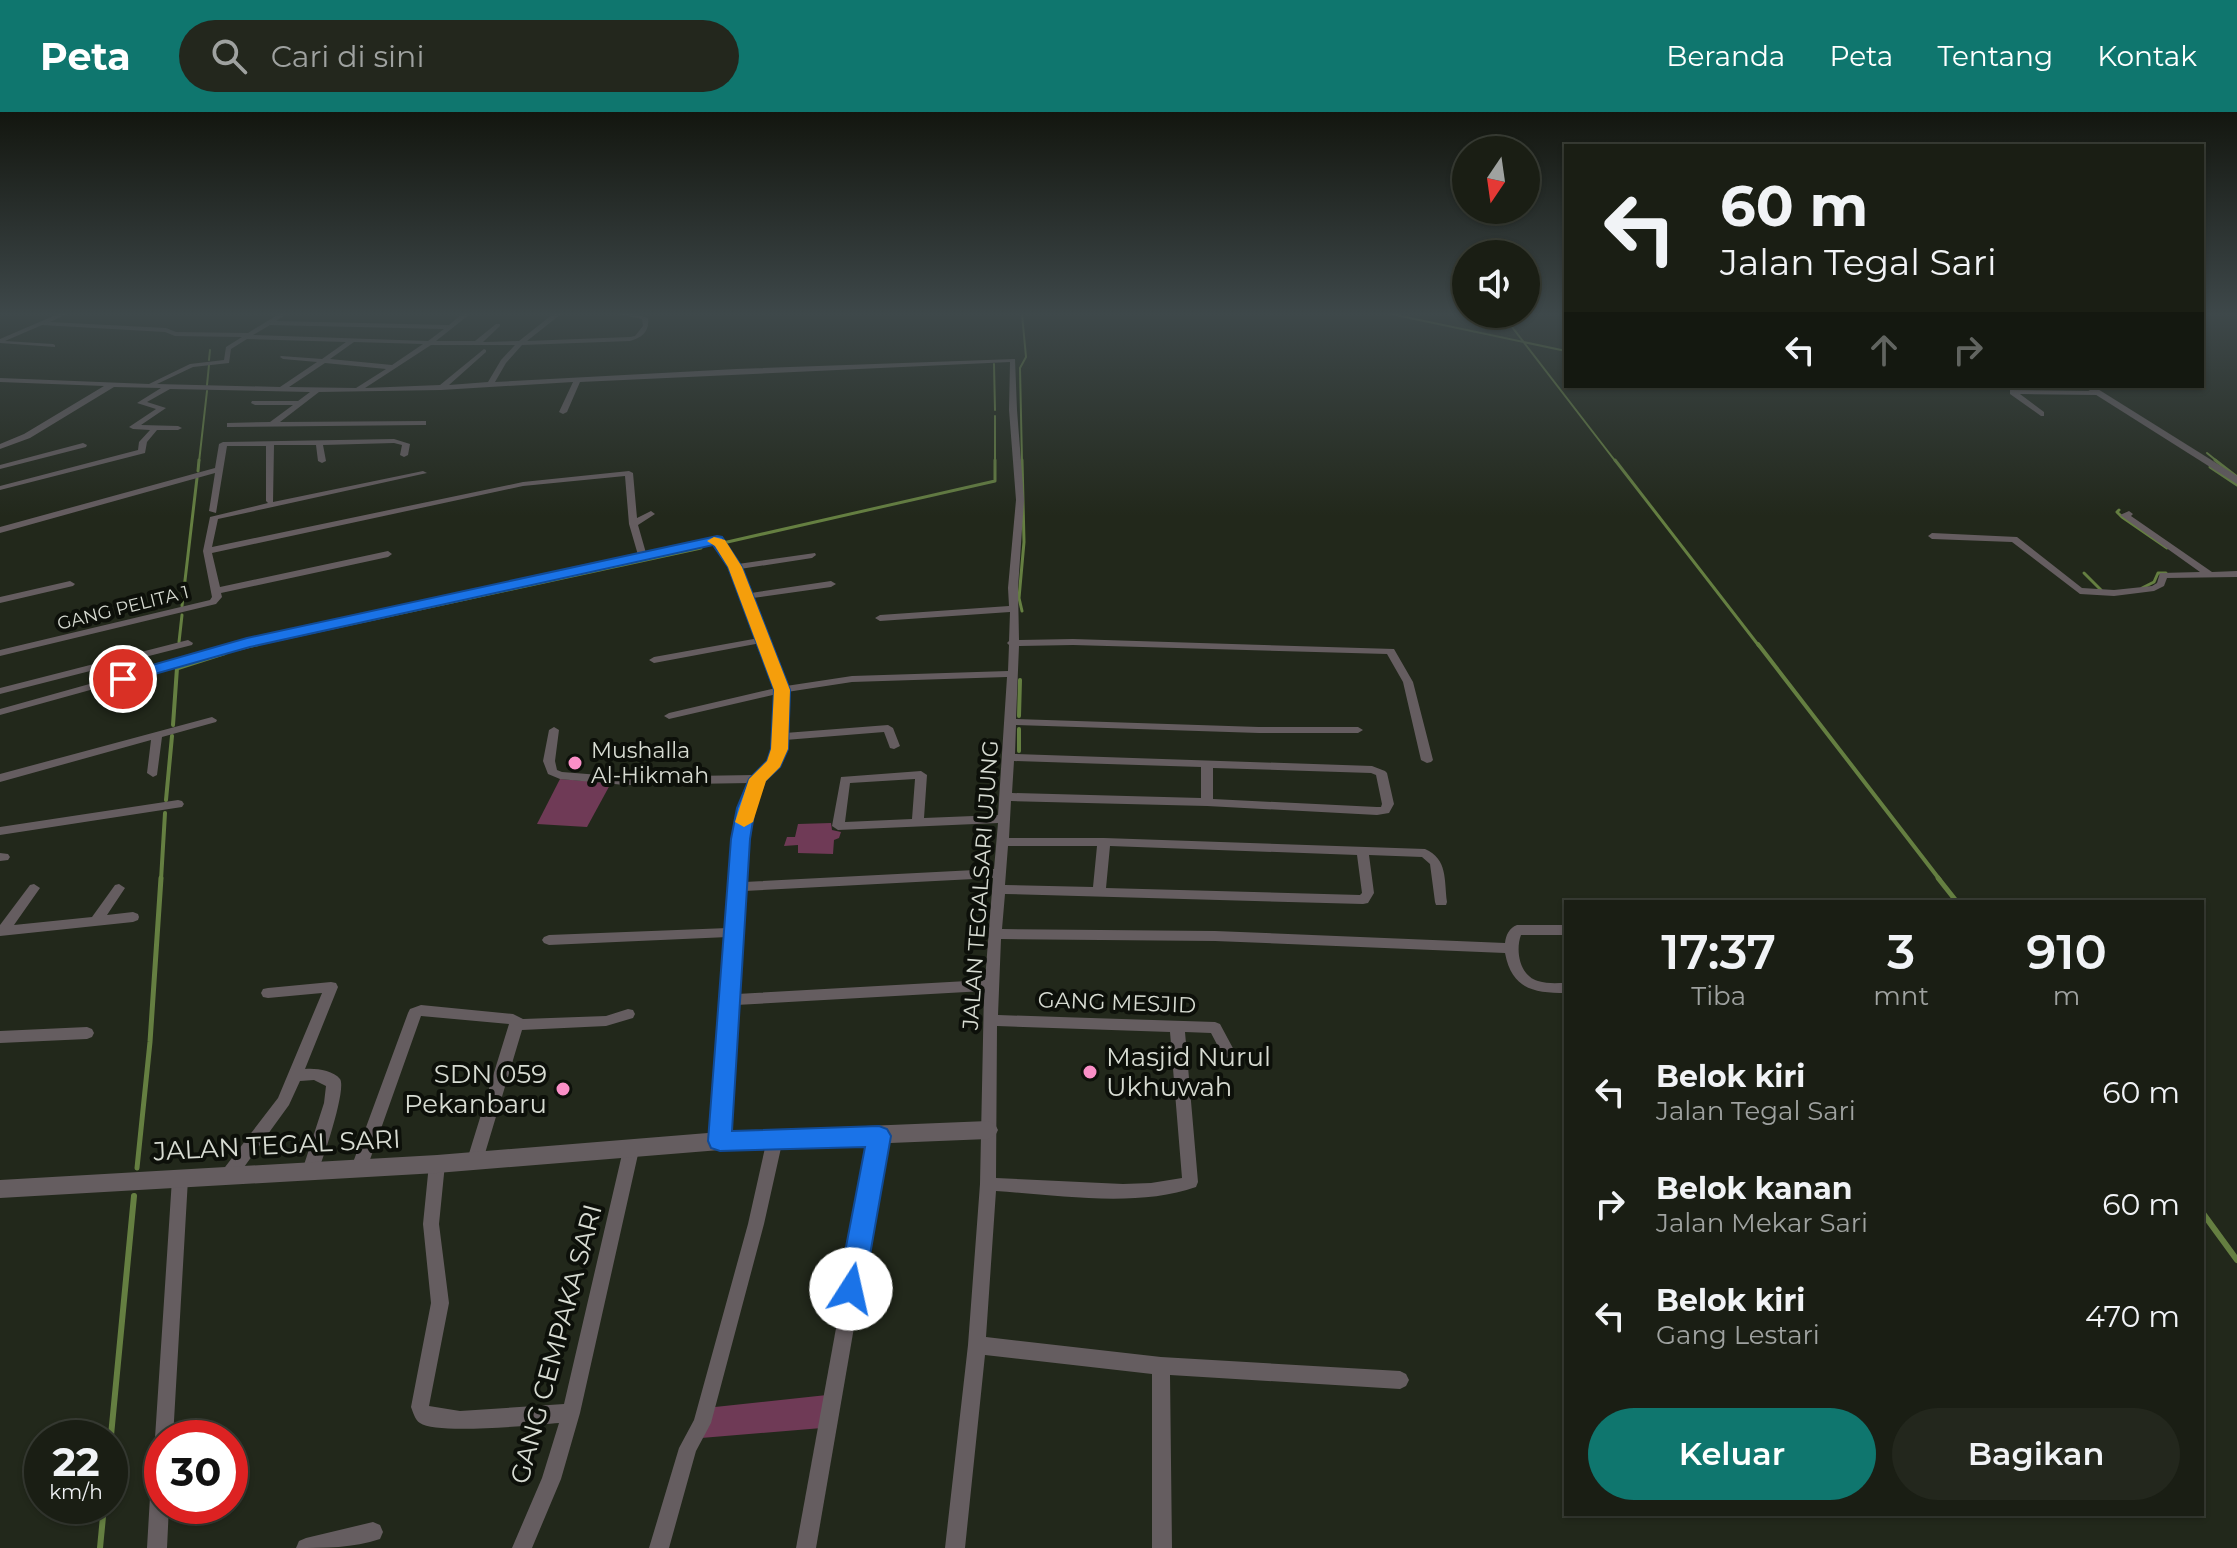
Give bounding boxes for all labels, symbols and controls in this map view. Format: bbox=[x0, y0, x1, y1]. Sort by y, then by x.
search box bbox=[179, 20, 739, 92]
text: Peta bbox=[40, 33, 131, 80]
icon: search bbox=[207, 34, 251, 78]
text: Cari di sini bbox=[271, 38, 424, 75]
text: Beranda bbox=[1666, 39, 1785, 73]
text: Peta bbox=[1829, 39, 1893, 73]
text: Tentang bbox=[1937, 39, 2053, 73]
text: Kontak bbox=[2097, 39, 2197, 73]
north arrow bbox=[1452, 136, 1540, 224]
map controls bbox=[1452, 136, 1540, 328]
text: 60 m bbox=[1720, 172, 1868, 240]
icon: left bbox=[1588, 176, 1692, 280]
button: sound bbox=[1452, 240, 1540, 328]
text: Jalan Tegal Sari bbox=[1720, 240, 1997, 284]
icon: left bbox=[1778, 328, 1822, 372]
icon: ahead bbox=[1862, 328, 1906, 372]
icon: right bbox=[1946, 328, 1990, 372]
street label: GANG PELITA 1 bbox=[55, 581, 191, 635]
pin bbox=[89, 645, 157, 713]
icon: arrive bbox=[101, 657, 145, 701]
place label: Mushalla Al-Hikmah bbox=[591, 737, 709, 789]
street label: JALAN TEGALSARI UJUNG bbox=[957, 739, 1004, 1032]
marker: Mushalla Al-Hikmah bbox=[566, 754, 584, 772]
text: 17:37 bbox=[1661, 923, 1776, 981]
text: 3 bbox=[1887, 923, 1915, 981]
text: 910 bbox=[2026, 923, 2107, 981]
text: Tiba bbox=[1691, 980, 1746, 1012]
text: mnt bbox=[1873, 980, 1929, 1012]
text: m bbox=[2053, 980, 2080, 1012]
street label: GANG MESJID bbox=[1037, 986, 1197, 1019]
place label: Masjid Nurul Ukhuwah bbox=[1106, 1041, 1271, 1103]
place label: SDN 059 Pekanbaru bbox=[404, 1058, 547, 1120]
text: Belok kiri bbox=[1656, 1058, 1805, 1095]
marker: Masjid Nurul Ukhuwah bbox=[1081, 1063, 1099, 1081]
icon: left bbox=[1588, 1070, 1632, 1114]
text: 60 m bbox=[2102, 1074, 2180, 1111]
marker: SDN 059 Pekanbaru bbox=[554, 1080, 572, 1098]
text: Jalan Tegal Sari bbox=[1656, 1095, 1856, 1127]
street label: JALAN TEGAL SARI bbox=[152, 1123, 401, 1168]
text: Belok kanan bbox=[1656, 1170, 1853, 1207]
icon: right bbox=[1588, 1182, 1632, 1226]
text: 60 m bbox=[2102, 1186, 2180, 1223]
street label: GANG CEMPAKA SARI bbox=[503, 1201, 609, 1487]
text: Jalan Mekar Sari bbox=[1656, 1207, 1868, 1239]
position arrow bbox=[809, 1247, 893, 1331]
text: Belok kiri bbox=[1656, 1282, 1805, 1319]
icon: left bbox=[1588, 1294, 1632, 1338]
text: 470 m bbox=[2085, 1298, 2180, 1335]
text: Gang Lestari bbox=[1656, 1319, 1820, 1351]
button: Keluar bbox=[1588, 1408, 1876, 1500]
button: Bagikan bbox=[1892, 1408, 2180, 1500]
speed limit sign: 30 bbox=[144, 1420, 248, 1524]
text: 22 bbox=[52, 1437, 100, 1486]
text: km/h bbox=[49, 1480, 103, 1504]

